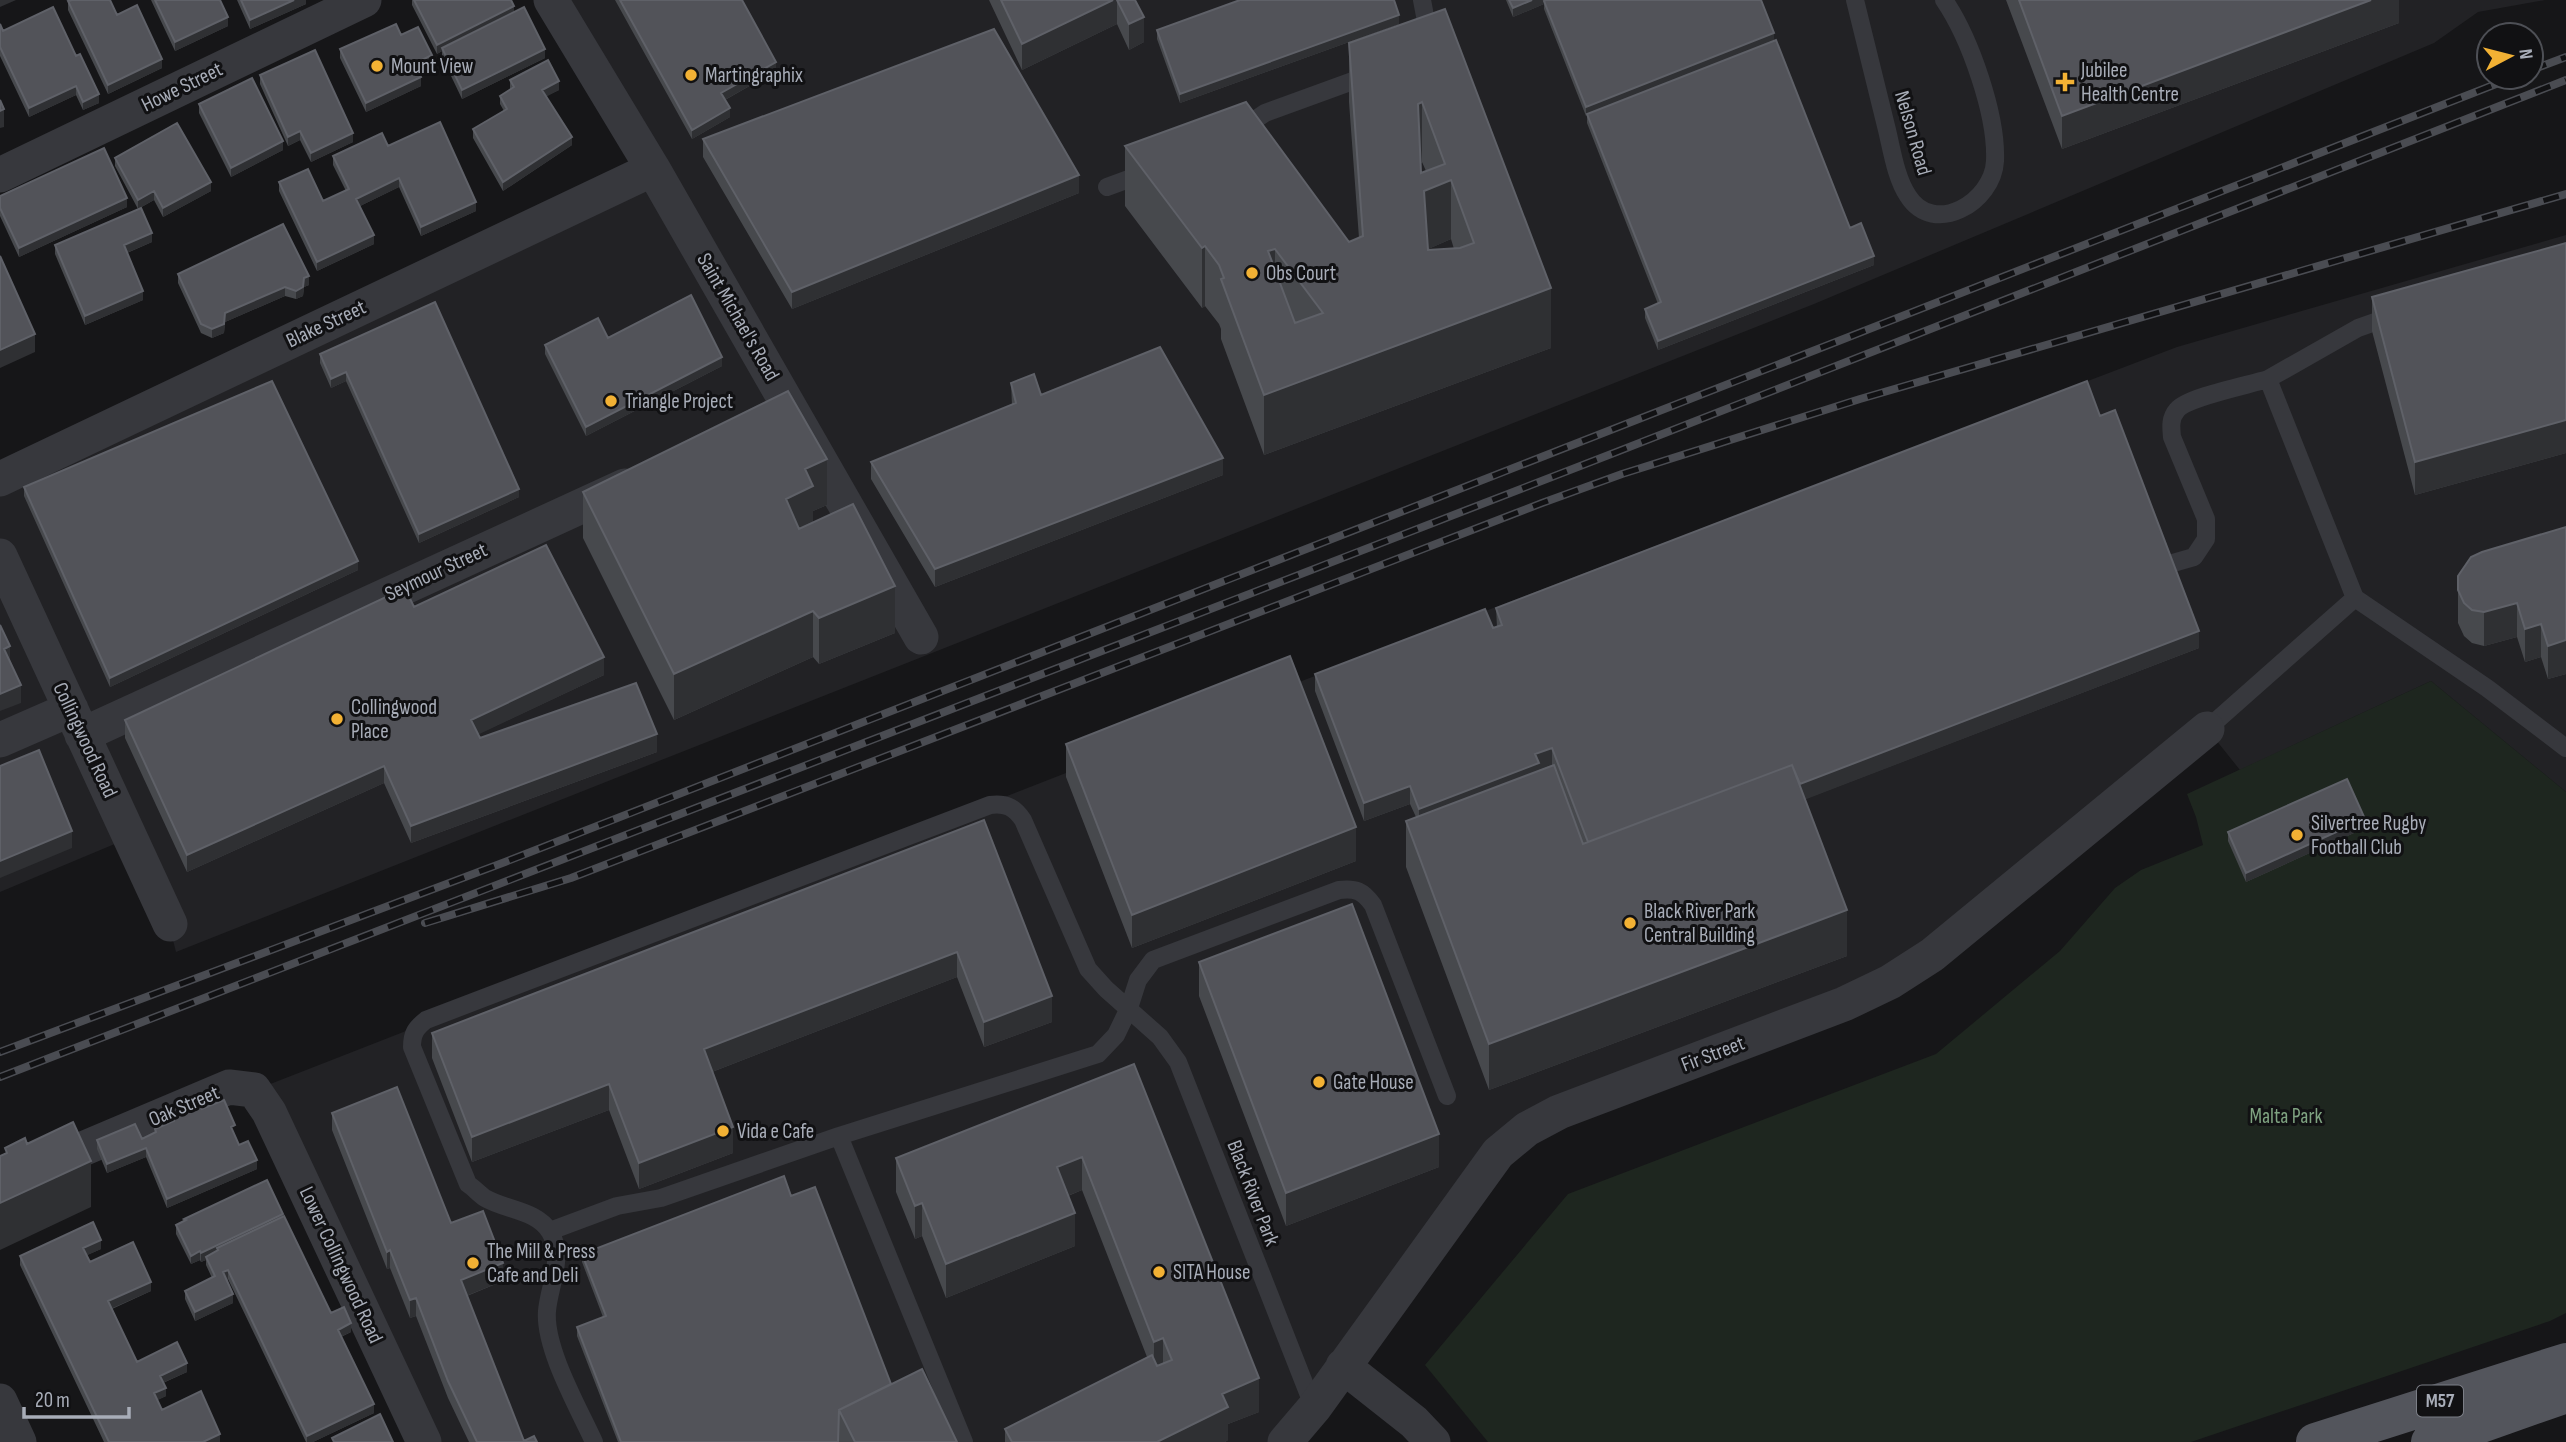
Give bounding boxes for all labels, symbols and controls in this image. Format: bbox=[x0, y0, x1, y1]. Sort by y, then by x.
north arrow bbox=[2475, 21, 2545, 91]
text: N bbox=[2513, 48, 2537, 61]
place label: Mount View bbox=[391, 54, 474, 79]
street label: Howe Street bbox=[137, 57, 227, 117]
marker: Mount View bbox=[369, 58, 385, 74]
place label: Jubilee Health Centre bbox=[2080, 58, 2179, 107]
place label: Martingraphix bbox=[705, 63, 803, 88]
marker: Martingraphix bbox=[683, 67, 699, 83]
marker: Jubilee Health Centre bbox=[2055, 72, 2075, 92]
street label: Nelson Road bbox=[1889, 88, 1937, 178]
street label: Saint Michael's Road bbox=[691, 249, 785, 385]
place label: Obs Court bbox=[1266, 261, 1336, 286]
marker: Obs Court bbox=[1244, 265, 1260, 281]
street label: Blake Street bbox=[282, 295, 370, 353]
place label: Triangle Project bbox=[625, 389, 733, 414]
marker: Triangle Project bbox=[603, 393, 619, 409]
street label: Seymour Street bbox=[381, 537, 491, 607]
street label: Collingwood Road bbox=[47, 678, 123, 802]
place label: Collingwood Place bbox=[351, 695, 437, 744]
marker: Collingwood Place bbox=[329, 711, 345, 727]
place label: Silvertree Rugby Football Club bbox=[2311, 811, 2426, 860]
marker: Silvertree Rugby Football Club bbox=[2289, 827, 2305, 843]
place label: Black River Park Central Building bbox=[1644, 899, 1755, 948]
marker: Black River Park Central Building bbox=[1622, 915, 1638, 931]
street label: Fir Street bbox=[1678, 1031, 1748, 1077]
place label: Gate House bbox=[1333, 1070, 1414, 1095]
marker: Gate House bbox=[1311, 1074, 1327, 1090]
street label: Oak Street bbox=[145, 1080, 223, 1132]
park label: Malta Park bbox=[2250, 1104, 2322, 1129]
place label: Vida e Cafe bbox=[737, 1119, 814, 1144]
marker: Vida e Cafe bbox=[715, 1123, 731, 1139]
street label: Black River Park bbox=[1221, 1137, 1285, 1249]
street label: Lower Collingwood Road bbox=[294, 1183, 388, 1347]
place label: The Mill & Press Cafe and Deli bbox=[487, 1239, 595, 1288]
marker: The Mill & Press Cafe and Deli bbox=[465, 1255, 481, 1271]
place label: SITA House bbox=[1173, 1260, 1250, 1285]
marker: SITA House bbox=[1151, 1264, 1167, 1280]
scale bar bbox=[24, 1376, 130, 1420]
road number: M57 bbox=[2417, 1386, 2463, 1416]
text: 20 m bbox=[35, 1388, 70, 1413]

